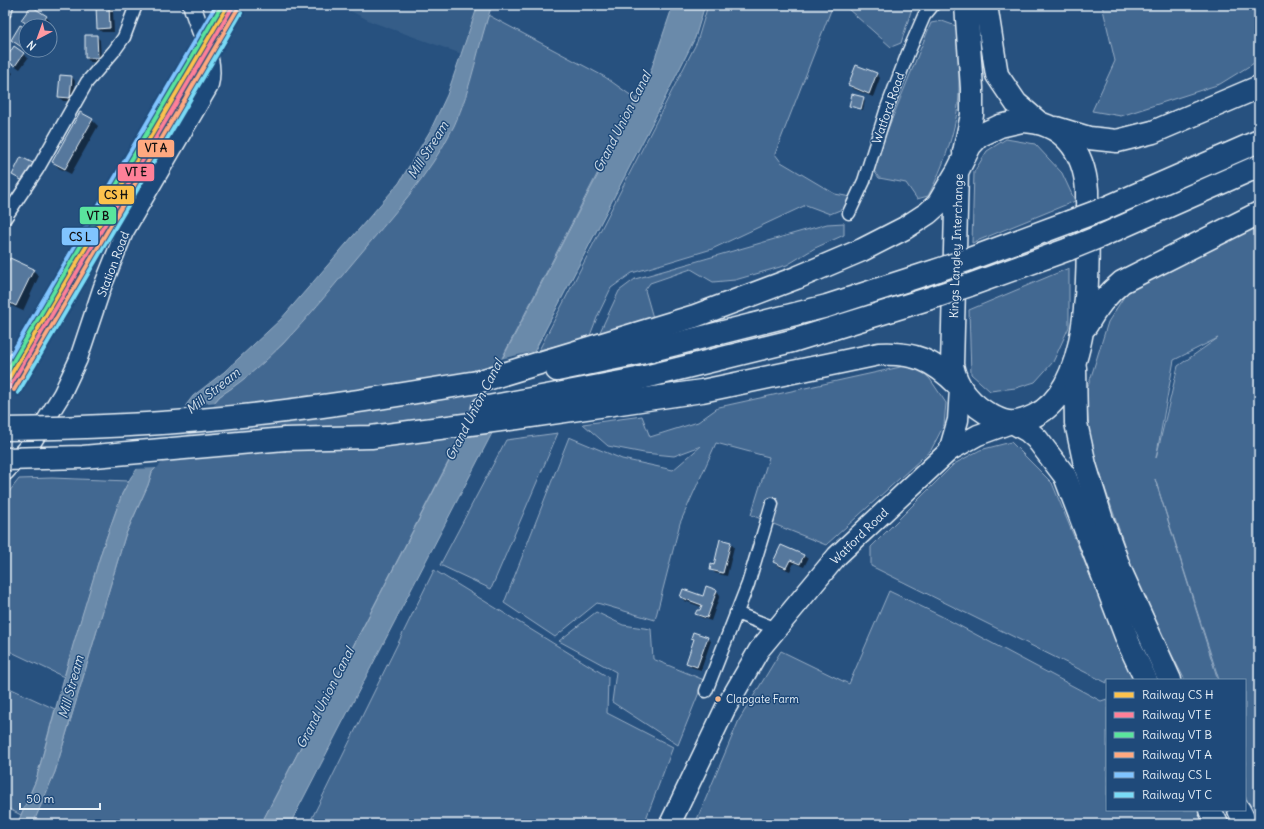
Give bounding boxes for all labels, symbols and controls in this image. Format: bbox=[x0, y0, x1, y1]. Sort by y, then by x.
north arrow bbox=[18, 18, 58, 58]
text: N bbox=[24, 38, 39, 53]
water label: Grand Union Canal bbox=[589, 67, 656, 175]
street label: Watford Road bbox=[869, 70, 907, 146]
water label: Mill Stream bbox=[404, 118, 453, 182]
line badge: VT A bbox=[137, 139, 175, 158]
text: VT A bbox=[145, 141, 167, 155]
line badge: VT E bbox=[117, 163, 155, 182]
text: VT E bbox=[125, 165, 147, 179]
street label: Kings Langley Interchange bbox=[946, 173, 966, 319]
line badge: CS H bbox=[98, 185, 135, 205]
text: CS H bbox=[104, 188, 128, 202]
line badge: VT B bbox=[79, 206, 117, 225]
text: VT B bbox=[87, 209, 109, 223]
line badge: CS L bbox=[61, 227, 99, 246]
street label: Station Road bbox=[94, 229, 132, 299]
text: CS L bbox=[69, 230, 91, 244]
water label: Grand Union Canal bbox=[441, 355, 508, 463]
water label: Mill Stream bbox=[183, 364, 244, 418]
street label: Watford Road bbox=[827, 505, 891, 567]
water label: Grand Union Canal bbox=[292, 643, 359, 751]
water label: Mill Stream bbox=[54, 653, 88, 720]
legend bbox=[1106, 679, 1246, 811]
text: Railway CS H bbox=[1142, 687, 1214, 702]
place label: Clapgate Farm bbox=[726, 692, 799, 706]
marker: Clapgate Farm bbox=[713, 694, 723, 704]
text: Railway VT E bbox=[1142, 707, 1211, 722]
text: Railway VT B bbox=[1142, 727, 1212, 742]
text: Railway VT A bbox=[1142, 747, 1212, 762]
text: Railway CS L bbox=[1142, 767, 1212, 782]
scale bar bbox=[20, 785, 100, 811]
text: Railway VT C bbox=[1142, 787, 1212, 802]
text: 50 m bbox=[26, 791, 55, 806]

